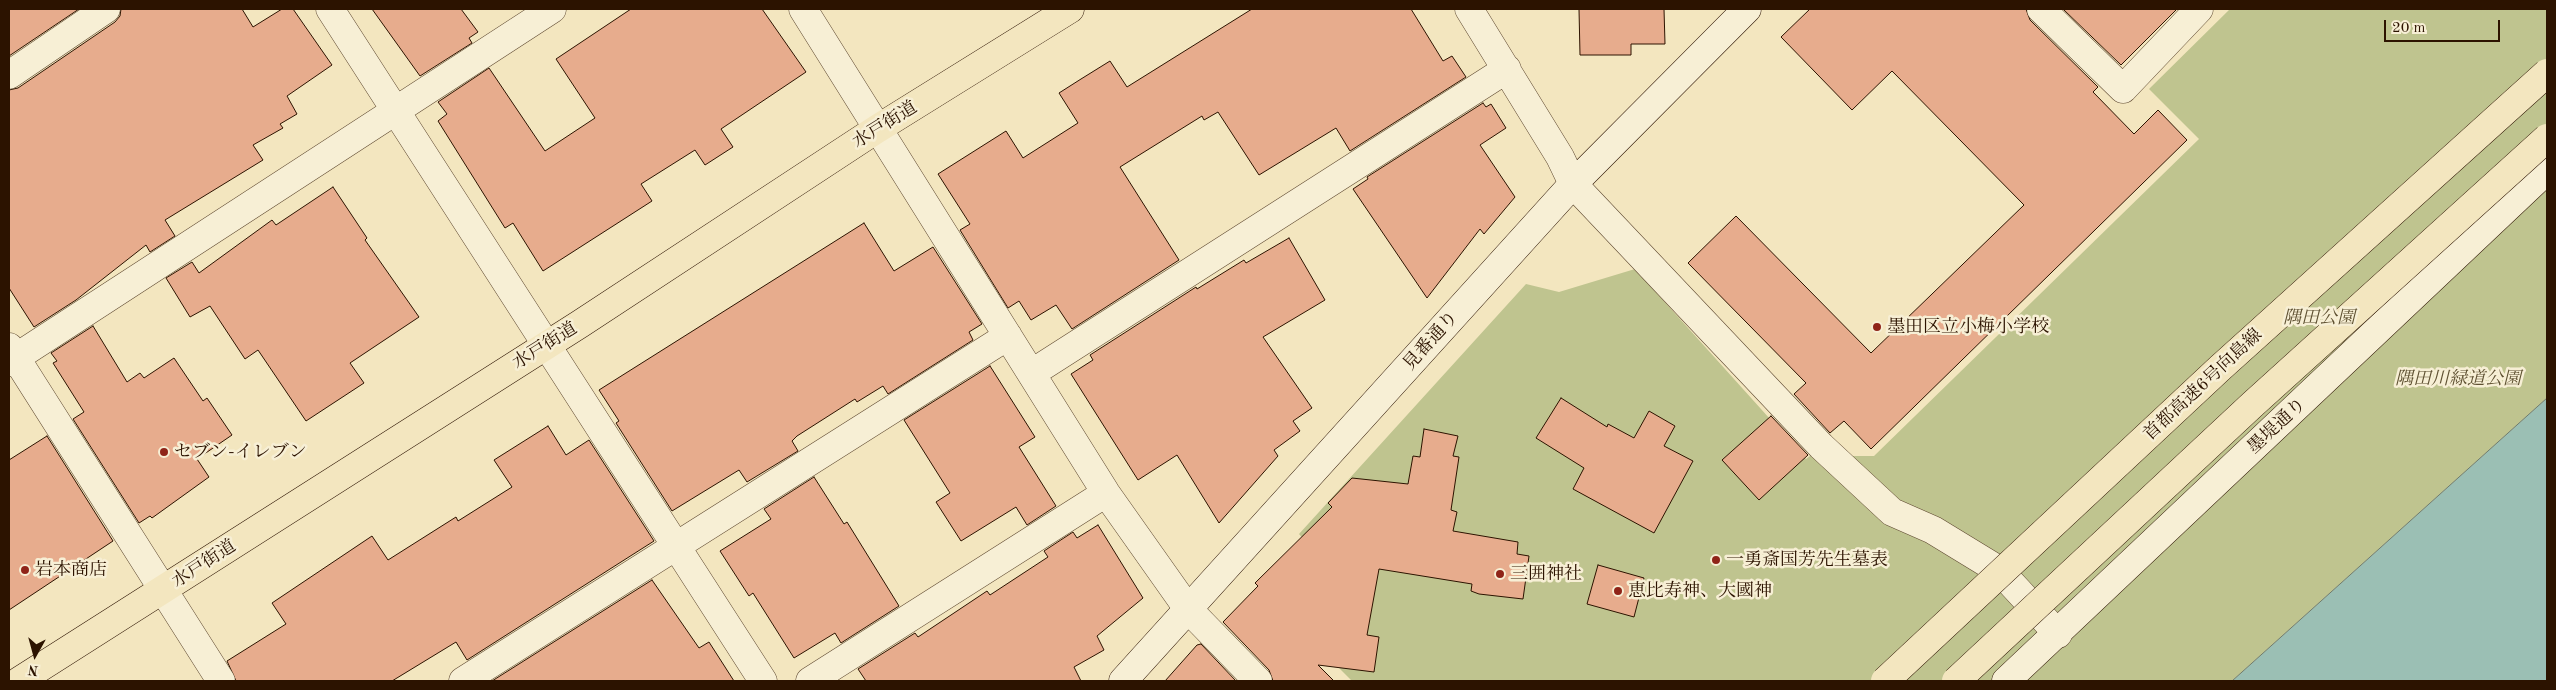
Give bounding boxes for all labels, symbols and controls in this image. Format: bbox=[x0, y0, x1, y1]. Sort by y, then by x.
scale bar bbox=[2386, 10, 2502, 42]
text: 20 m bbox=[2392, 21, 2426, 36]
street label: 水戸街道 bbox=[849, 97, 921, 153]
street label: 見番通り bbox=[1399, 307, 1463, 375]
park label: 隅田公園 bbox=[2283, 307, 2355, 329]
place label: 墨田区立小梅小学校 bbox=[1887, 316, 2049, 338]
street label: 水戸街道 bbox=[509, 318, 581, 374]
marker: 墨田区立小梅小学校 bbox=[1871, 321, 1883, 333]
street label: 首都高速6号向島線 bbox=[2139, 324, 2267, 446]
park label: 隅田川緑道公園 bbox=[2395, 368, 2521, 390]
street label: 墨堤通り bbox=[2243, 394, 2311, 458]
place label: セブン-イレブン bbox=[174, 441, 307, 463]
marker: セブン-イレブン bbox=[158, 446, 170, 458]
street label: 水戸街道 bbox=[168, 535, 240, 593]
place label: 一勇斎国芳先生墓表 bbox=[1726, 549, 1888, 571]
marker: 一勇斎国芳先生墓表 bbox=[1710, 554, 1722, 566]
place label: 岩本商店 bbox=[35, 559, 107, 581]
place label: 三囲神社 bbox=[1510, 563, 1582, 585]
marker: 岩本商店 bbox=[19, 564, 31, 576]
marker: 三囲神社 bbox=[1494, 568, 1506, 580]
place label: 恵比寿神、大國神 bbox=[1628, 580, 1772, 602]
marker: 恵比寿神、大國神 bbox=[1612, 585, 1624, 597]
north arrow bbox=[10, 630, 60, 680]
text: N bbox=[27, 662, 39, 677]

